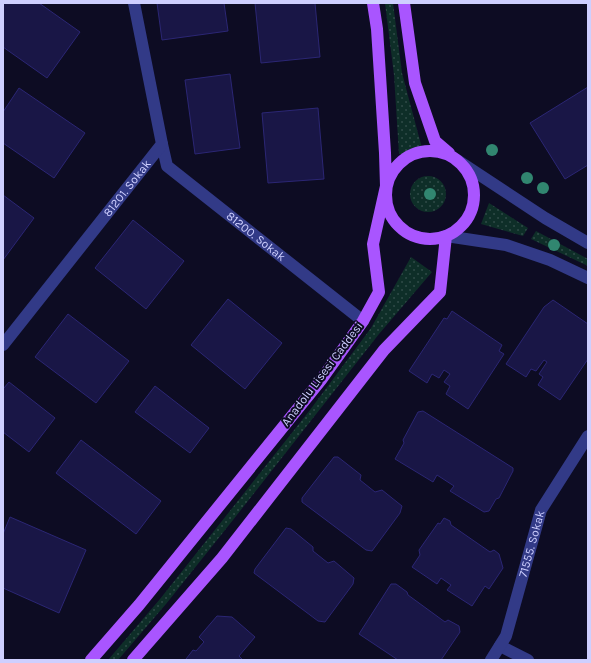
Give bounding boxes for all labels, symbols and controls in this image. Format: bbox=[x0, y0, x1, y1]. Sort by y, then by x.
street label: 81201. Sokak bbox=[100, 157, 154, 219]
street label: 81200. Sokak bbox=[224, 209, 289, 264]
street label: Anadolu Lisesi Caddesi bbox=[278, 319, 366, 429]
street label: 71555. Sokak bbox=[516, 508, 548, 579]

